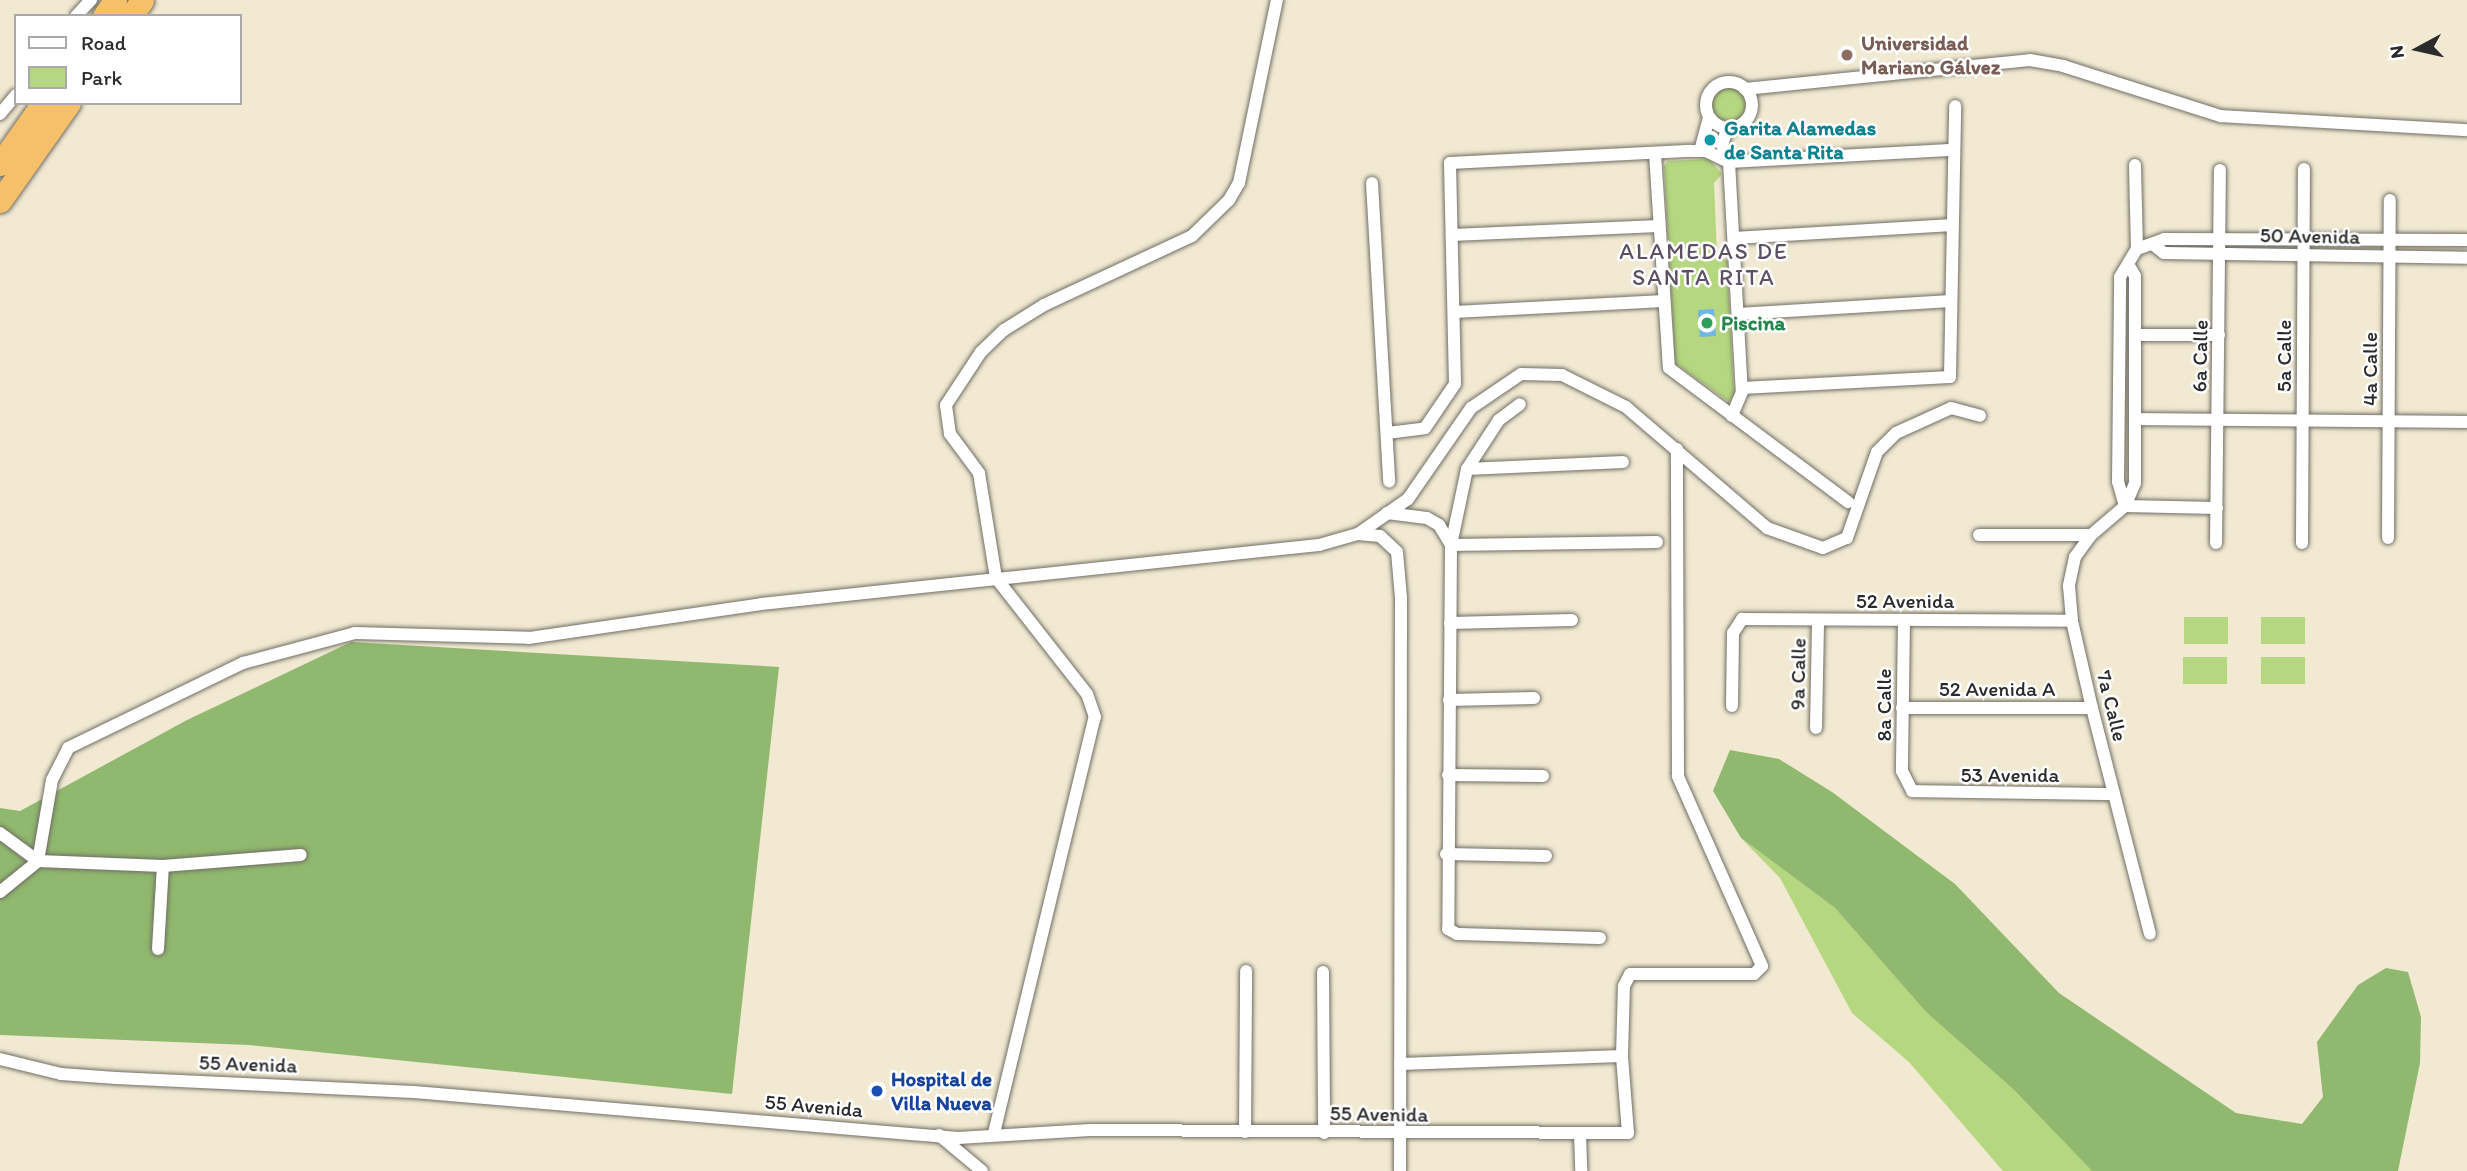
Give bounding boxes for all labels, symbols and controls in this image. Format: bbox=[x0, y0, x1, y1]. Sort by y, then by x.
legend bbox=[14, 14, 242, 105]
north arrow bbox=[2383, 14, 2453, 84]
text: Road bbox=[81, 30, 126, 55]
place label: Universidad Mariano Gálvez bbox=[1861, 30, 2001, 80]
text: N bbox=[2384, 44, 2409, 60]
marker: Universidad Mariano Gálvez bbox=[1839, 47, 1855, 63]
text: Park bbox=[81, 65, 122, 90]
place label: Garita Alamedas de Santa Rita bbox=[1724, 115, 1875, 165]
marker: Garita Alamedas de Santa Rita bbox=[1702, 132, 1718, 148]
street label: 50 Avenida bbox=[2260, 223, 2360, 249]
district label: ALAMEDAS DE SANTA RITA bbox=[1620, 237, 1788, 291]
place label: Piscina bbox=[1721, 310, 1785, 336]
marker: Piscina bbox=[1699, 315, 1715, 331]
street label: 6a Calle bbox=[2187, 319, 2213, 393]
street label: 5a Calle bbox=[2271, 320, 2297, 392]
street label: 4a Calle bbox=[2357, 332, 2383, 406]
street label: 52 Avenida bbox=[1856, 588, 1954, 614]
street label: 9a Calle bbox=[1785, 637, 1811, 711]
street label: 8a Calle bbox=[1871, 668, 1897, 742]
street label: 7a Calle bbox=[2091, 668, 2133, 744]
street label: 52 Avenida A bbox=[1939, 676, 2055, 702]
street label: 53 Avenida bbox=[1961, 762, 2059, 788]
street label: 55 Avenida bbox=[198, 1050, 298, 1078]
place label: Hospital de Villa Nueva bbox=[891, 1066, 992, 1116]
marker: Hospital de Villa Nueva bbox=[869, 1083, 885, 1099]
street label: 55 Avenida bbox=[764, 1089, 864, 1123]
street label: 55 Avenida bbox=[1330, 1101, 1428, 1127]

